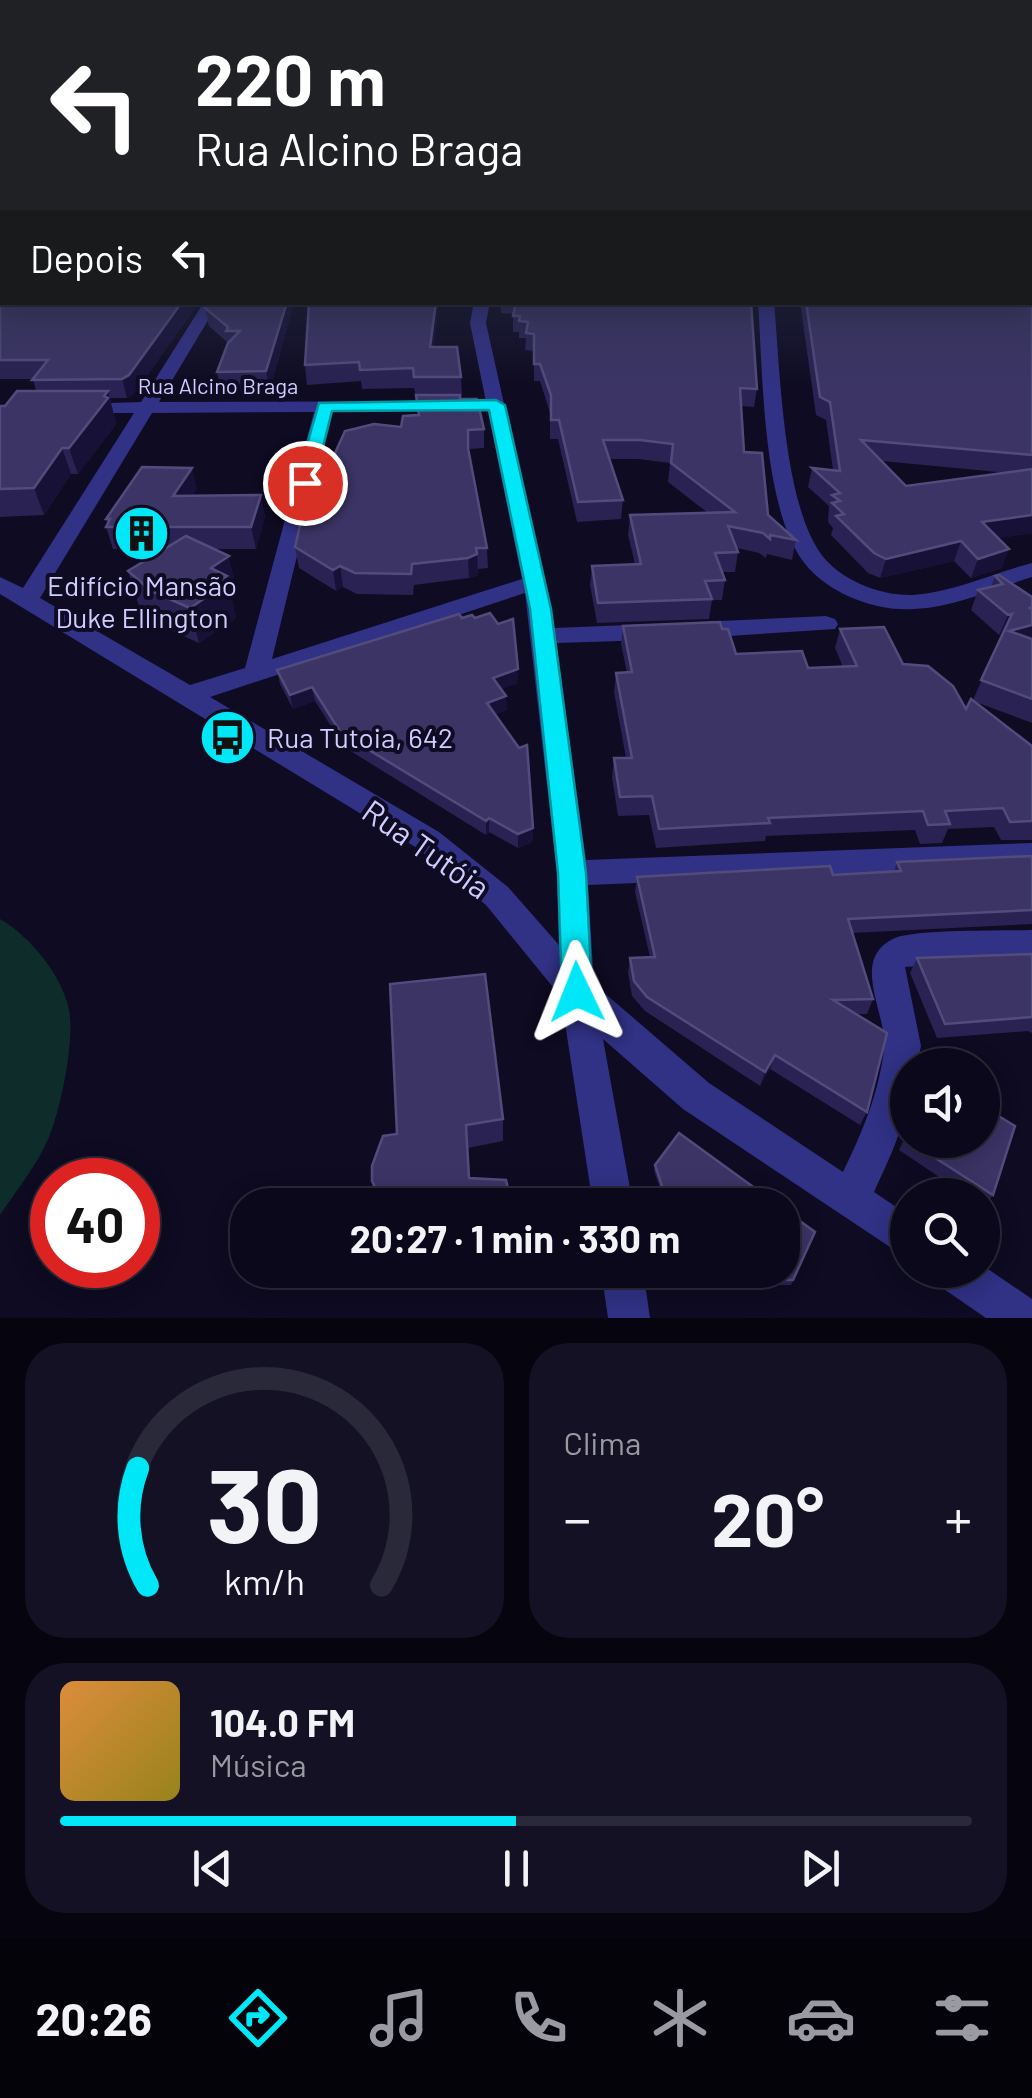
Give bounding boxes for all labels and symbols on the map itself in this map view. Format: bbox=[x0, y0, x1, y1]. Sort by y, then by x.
street label: Rua Alcino Braga bbox=[138, 372, 298, 398]
pin bbox=[263, 441, 348, 526]
building icon: Edifício Mansão Duke Ellington bbox=[112, 504, 172, 564]
place label: Edifício Mansão Duke Ellington bbox=[47, 568, 237, 634]
bus stop icon: Rua Tutoia, 642 bbox=[198, 707, 258, 767]
place label: Rua Tutoia, 642 bbox=[267, 720, 453, 754]
street label: Rua Tutóia bbox=[356, 790, 498, 906]
position arrow bbox=[525, 940, 629, 1044]
speed limit sign: 40 bbox=[30, 1158, 160, 1288]

